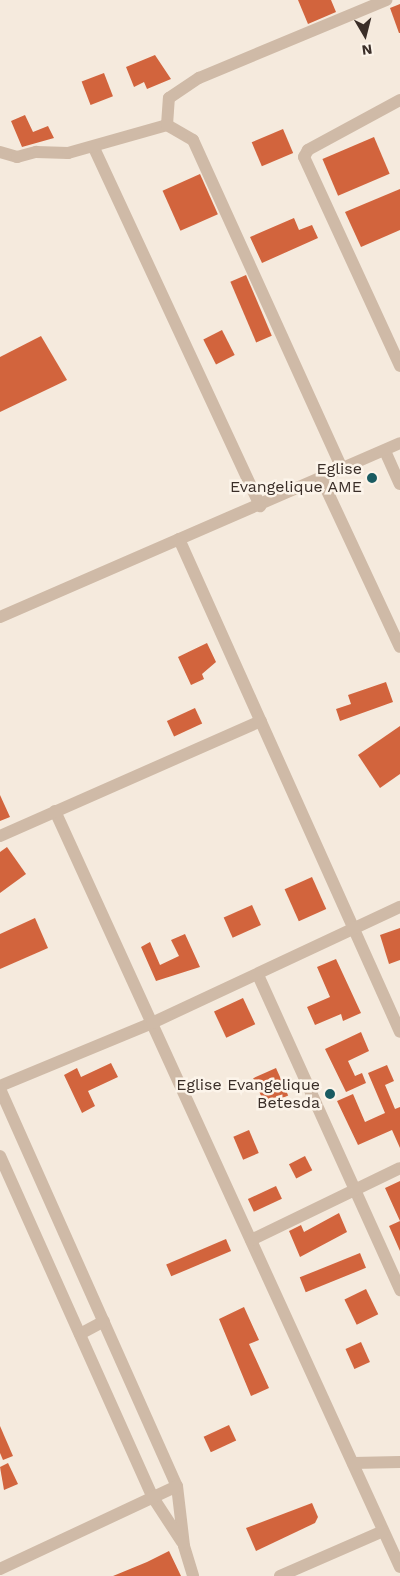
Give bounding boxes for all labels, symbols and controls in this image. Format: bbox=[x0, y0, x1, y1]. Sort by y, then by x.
north arrow bbox=[340, 10, 390, 60]
text: N bbox=[361, 41, 373, 58]
place label: Eglise Evangelique AME bbox=[229, 459, 362, 497]
marker: Eglise Evangelique AME bbox=[366, 472, 378, 484]
place label: Eglise Evangelique Betesda bbox=[176, 1075, 320, 1113]
marker: Eglise Evangelique Betesda bbox=[324, 1088, 336, 1100]

